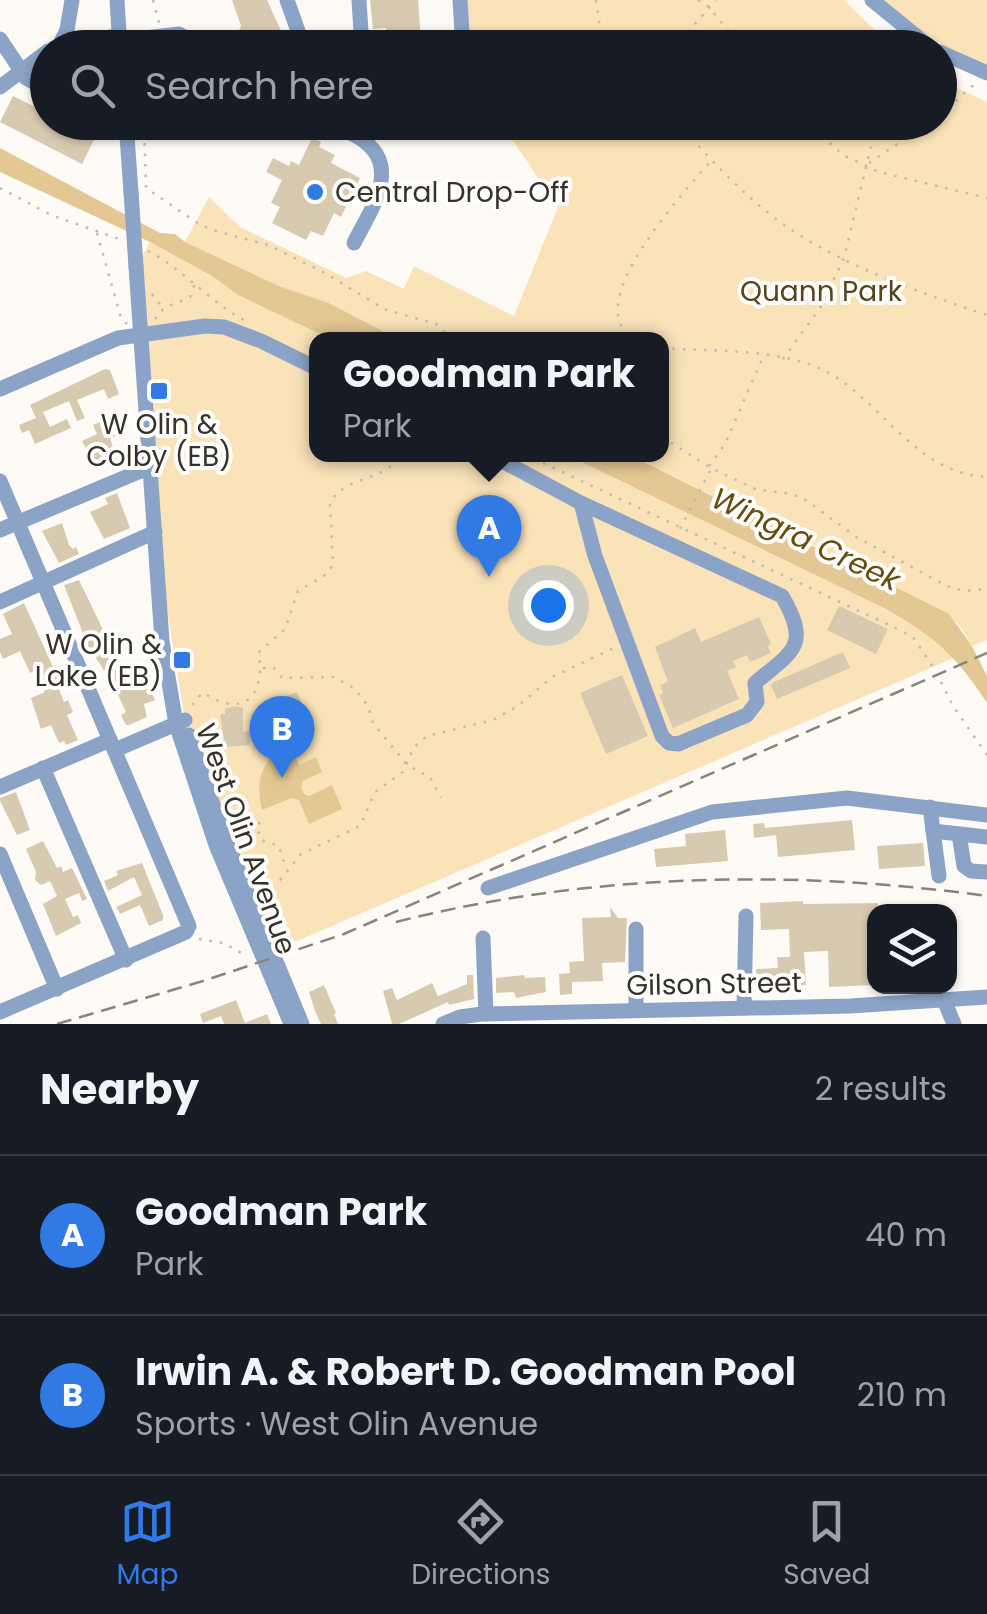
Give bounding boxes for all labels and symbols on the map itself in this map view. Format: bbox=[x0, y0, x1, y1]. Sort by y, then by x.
place label: Central Drop-Off bbox=[335, 173, 569, 212]
marker: Central Drop-Off bbox=[304, 181, 326, 203]
park label: Quann Park bbox=[740, 272, 903, 311]
marker: W Olin & Colby (EB) bbox=[148, 380, 170, 402]
place label: W Olin & Colby (EB) bbox=[86, 405, 232, 476]
water label: Wingra Creek bbox=[705, 476, 909, 602]
pin: A bbox=[456, 494, 522, 577]
your location bbox=[523, 580, 574, 631]
place label: W Olin & Lake (EB) bbox=[35, 625, 162, 696]
marker: W Olin & Lake (EB) bbox=[171, 649, 193, 671]
pin: B bbox=[250, 696, 314, 778]
street label: West Olin Avenue bbox=[186, 718, 306, 960]
street label: Gilson Street bbox=[626, 963, 802, 1005]

